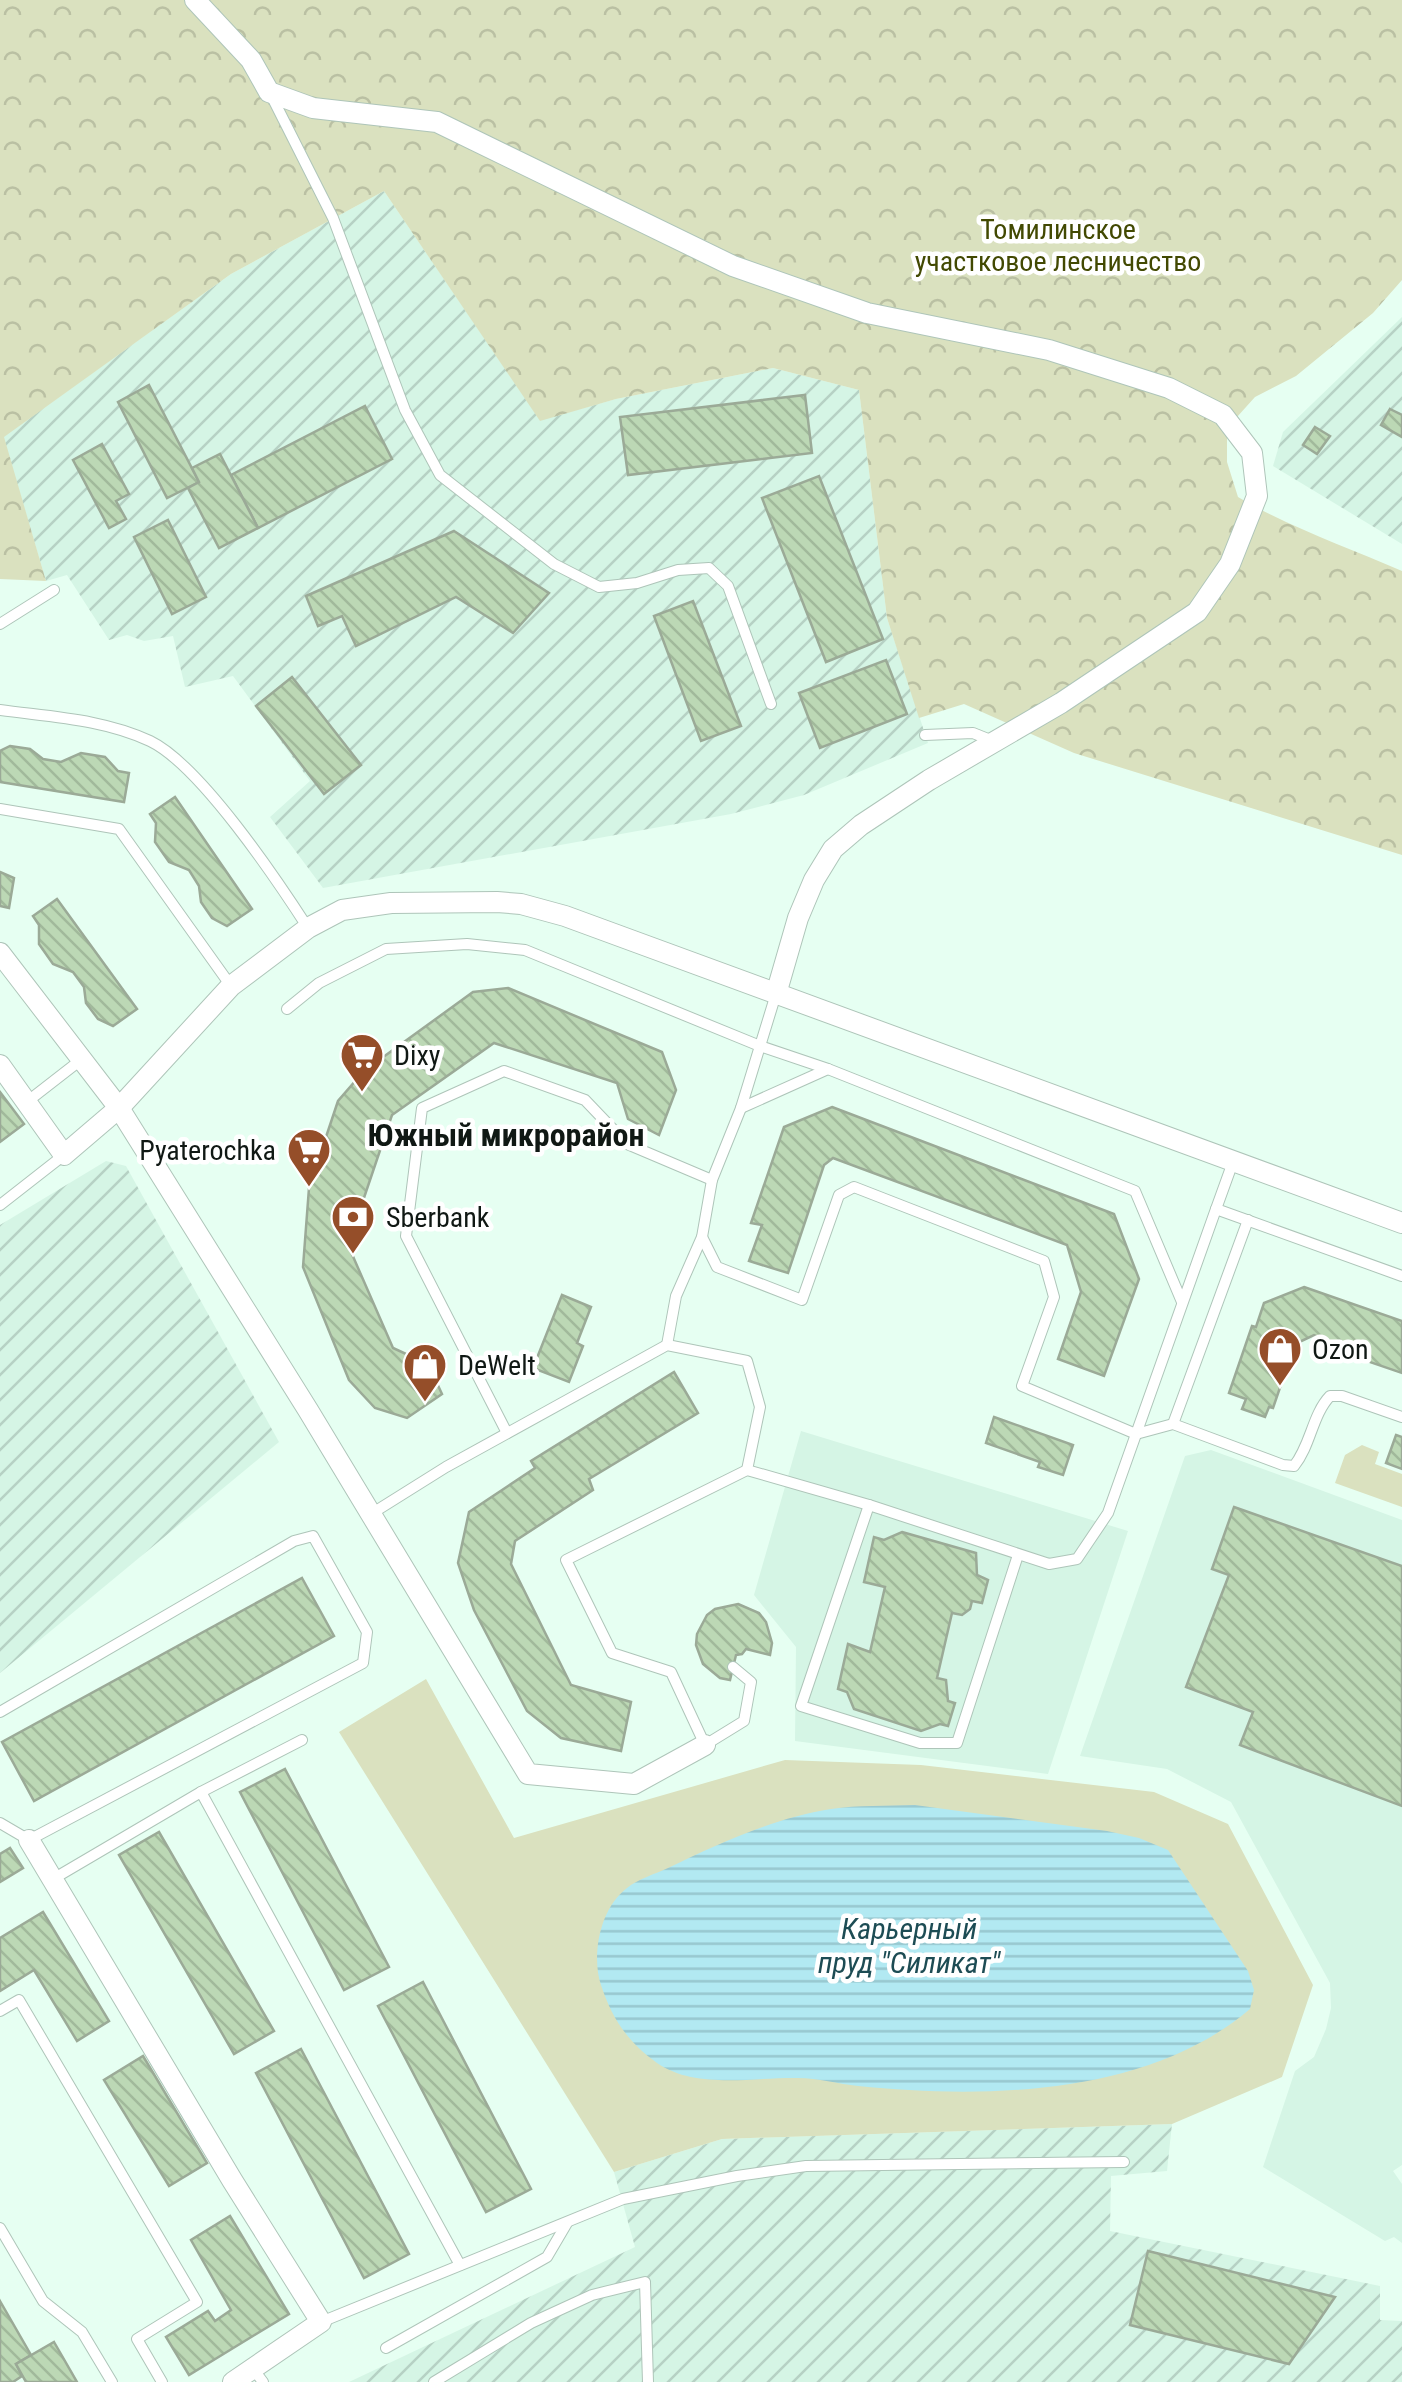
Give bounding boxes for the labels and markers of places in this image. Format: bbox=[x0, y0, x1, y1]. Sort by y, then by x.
supermarket icon: Dixy bbox=[339, 1032, 385, 1093]
place label: Dixy bbox=[394, 1039, 441, 1072]
supermarket icon: Pyaterochka bbox=[286, 1127, 332, 1188]
place label: Pyaterochka bbox=[139, 1134, 276, 1167]
bank icon: Sberbank bbox=[330, 1194, 376, 1255]
place label: Sberbank bbox=[386, 1201, 490, 1234]
shop icon: Ozon bbox=[1257, 1326, 1303, 1387]
place label: Ozon bbox=[1312, 1333, 1369, 1366]
shop icon: DeWelt bbox=[402, 1342, 448, 1403]
place label: DeWelt bbox=[458, 1349, 536, 1382]

